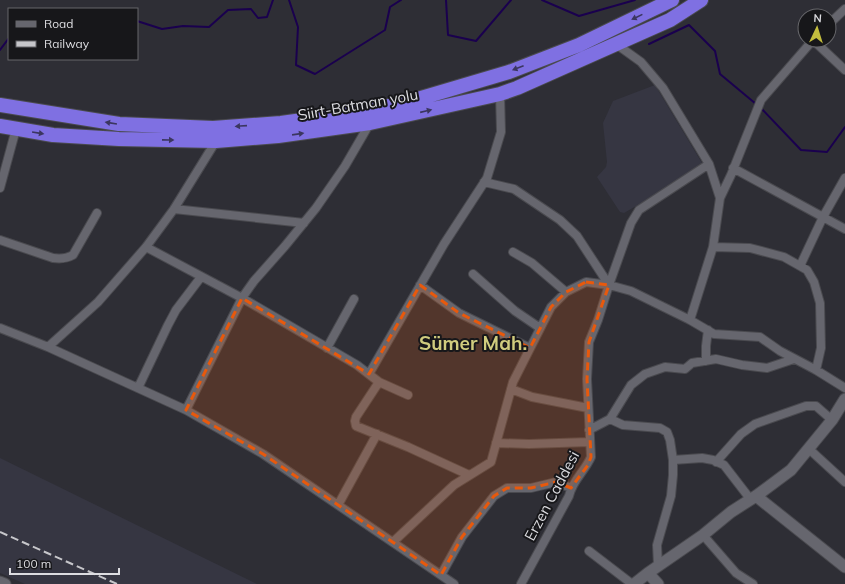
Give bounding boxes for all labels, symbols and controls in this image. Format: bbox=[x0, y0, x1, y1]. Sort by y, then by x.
legend bbox=[8, 8, 138, 60]
north arrow bbox=[797, 8, 837, 48]
text: N bbox=[813, 11, 822, 25]
one-way arrow bbox=[631, 14, 643, 20]
text: Road bbox=[44, 16, 73, 31]
text: Railway bbox=[44, 36, 90, 51]
one-way arrow bbox=[511, 66, 523, 72]
street label: Siirt-Batman yolu bbox=[296, 85, 420, 124]
one-way arrow bbox=[420, 108, 432, 114]
one-way arrow bbox=[105, 119, 117, 125]
one-way arrow bbox=[235, 122, 247, 129]
one-way arrow bbox=[32, 130, 44, 136]
one-way arrow bbox=[292, 131, 304, 137]
one-way arrow bbox=[162, 137, 175, 143]
district label: Sümer Mah. bbox=[419, 331, 527, 355]
street label: Erzen Caddesi bbox=[520, 448, 583, 544]
scale bar bbox=[10, 550, 119, 576]
text: 100 m bbox=[16, 556, 51, 571]

